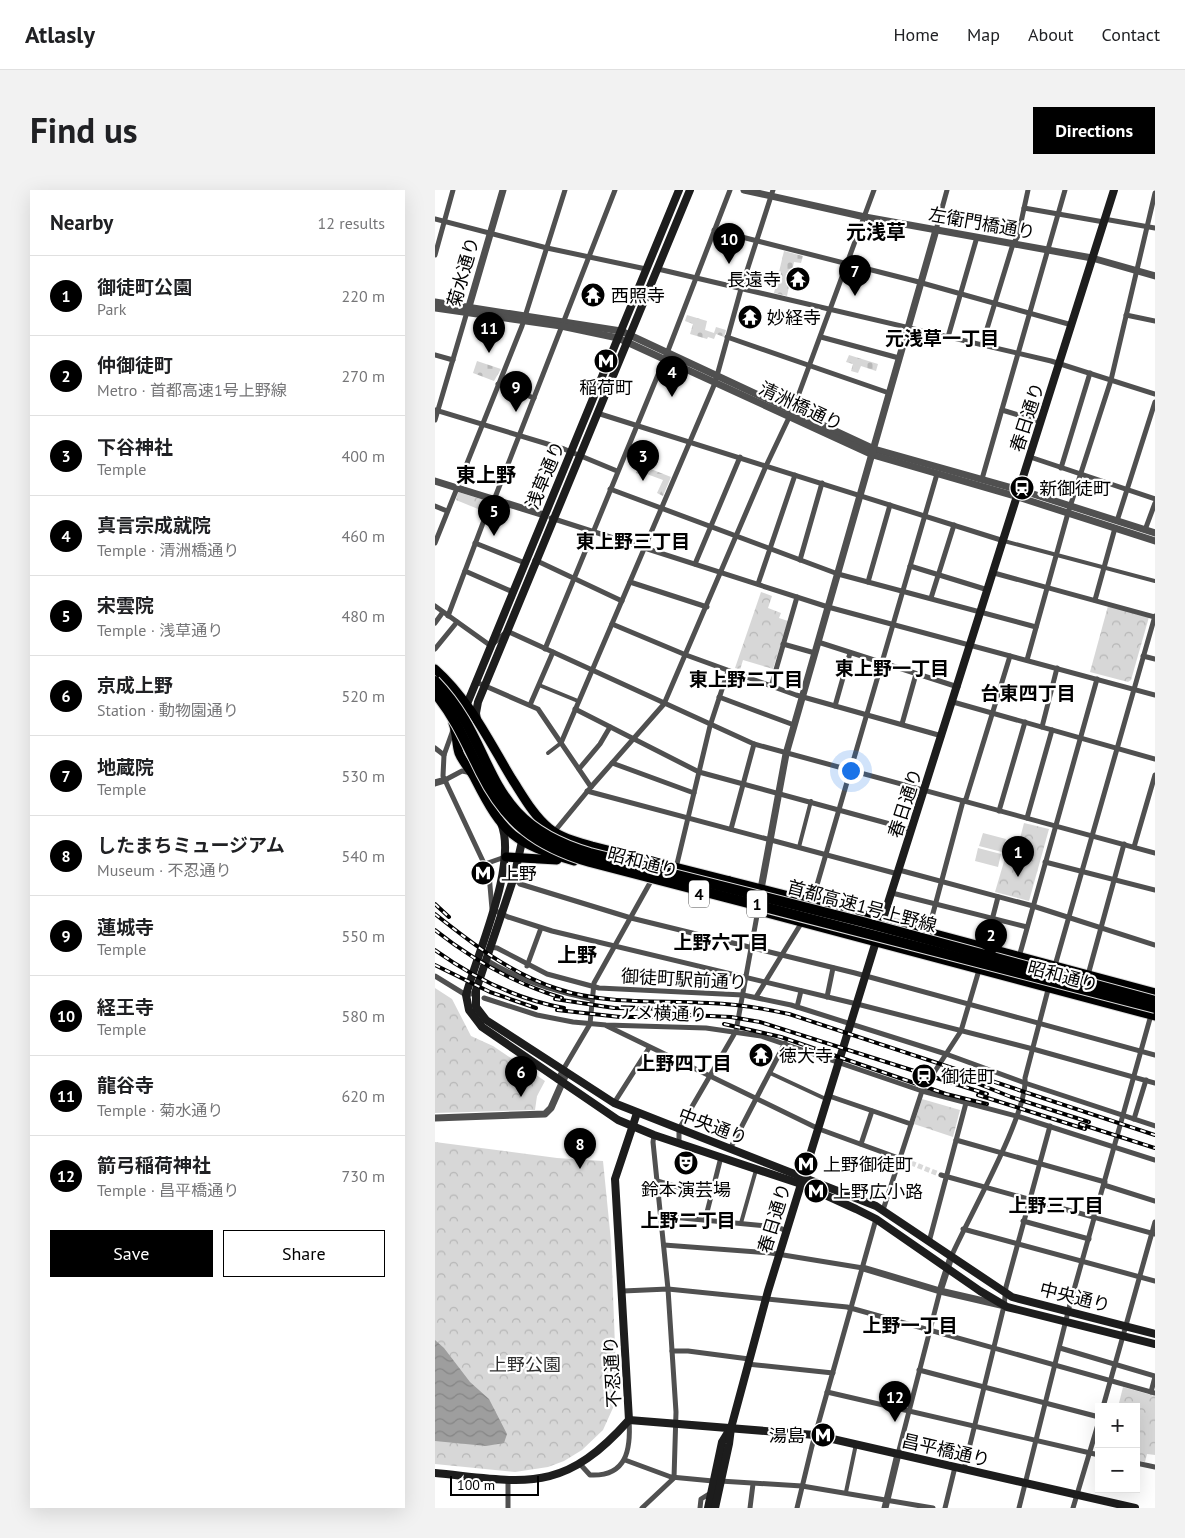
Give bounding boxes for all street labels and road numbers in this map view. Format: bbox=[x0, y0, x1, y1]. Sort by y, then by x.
street label: 左衛門橋通り bbox=[927, 202, 1037, 244]
street label: 菊水通り bbox=[442, 234, 484, 310]
street label: 清洲橋通り bbox=[755, 377, 847, 435]
street label: 春日通り bbox=[1005, 379, 1049, 455]
street label: 浅草通り bbox=[520, 437, 570, 513]
street label: 春日通り bbox=[883, 765, 927, 841]
street label: 昭和通り bbox=[605, 842, 681, 882]
street label: 首都高速1号上野線 bbox=[785, 875, 939, 937]
road number: 4 bbox=[689, 881, 709, 908]
road number: 1 bbox=[747, 891, 767, 918]
street label: 昭和通り bbox=[1025, 956, 1101, 996]
street label: 御徒町駅前通り bbox=[620, 964, 748, 994]
street label: アメ横通り bbox=[618, 1000, 708, 1026]
street label: 中央通り bbox=[675, 1102, 751, 1150]
street label: 春日通り bbox=[752, 1180, 796, 1256]
street label: 中央通り bbox=[1037, 1277, 1113, 1317]
street label: 不忍通り bbox=[599, 1335, 625, 1409]
street label: 昌平橋通り bbox=[900, 1429, 992, 1471]

